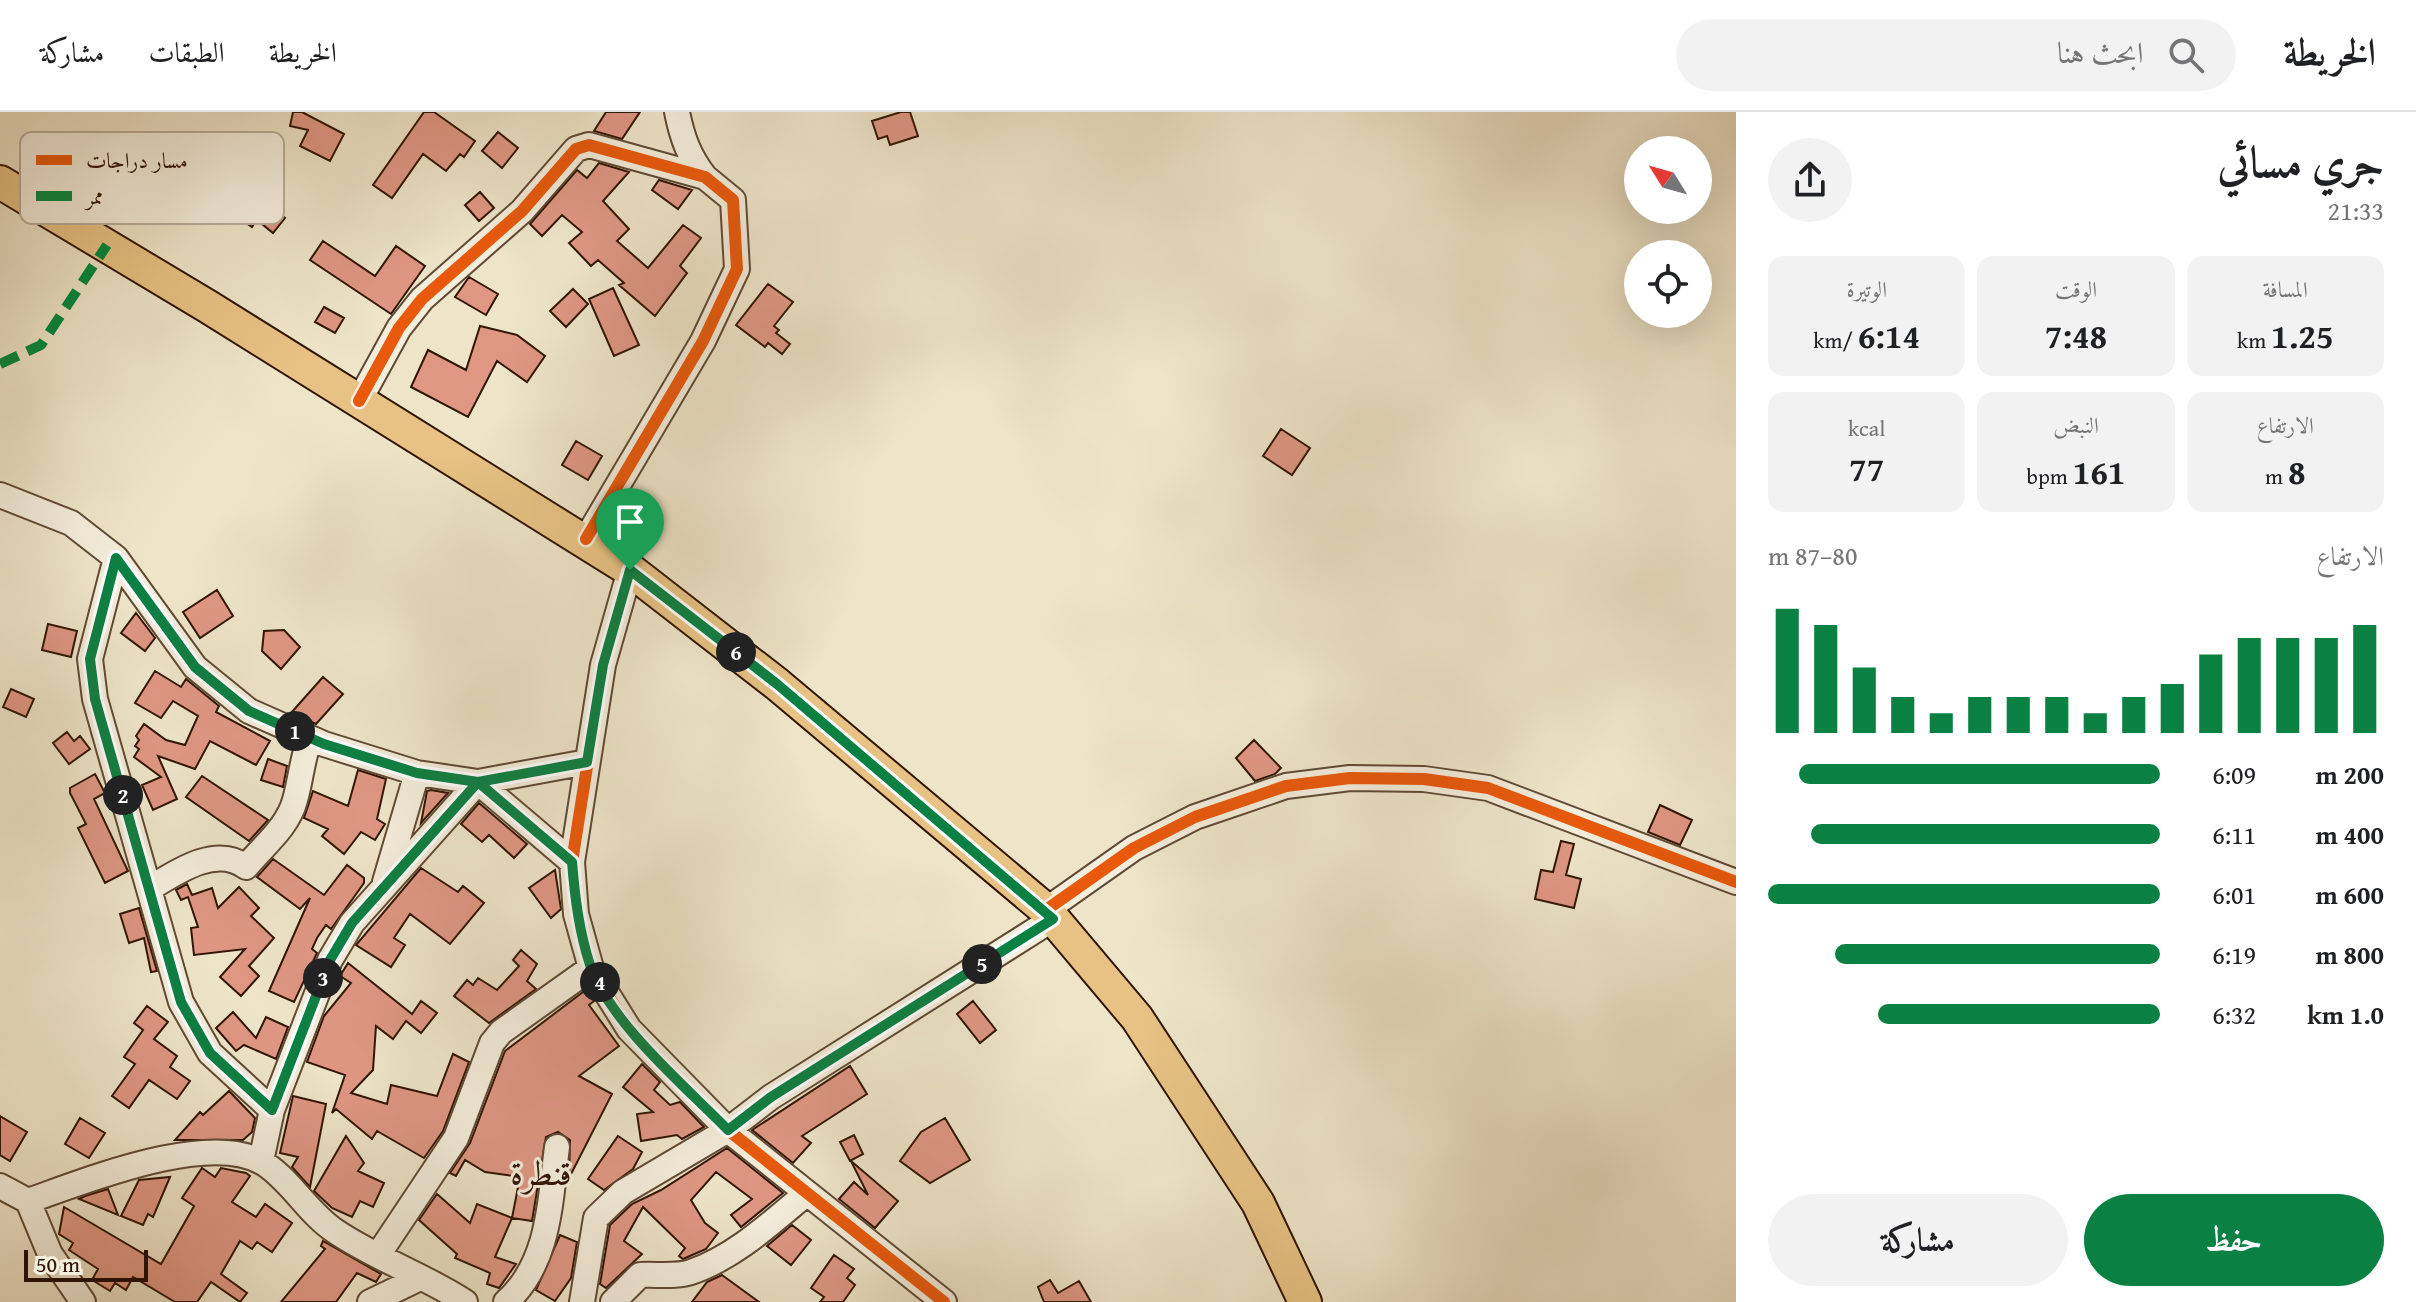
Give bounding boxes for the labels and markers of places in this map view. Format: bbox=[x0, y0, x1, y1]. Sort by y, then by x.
pin bbox=[596, 488, 664, 570]
pin: 6 bbox=[716, 632, 756, 672]
pin: 1 bbox=[275, 711, 315, 751]
pin: 2 bbox=[103, 775, 143, 815]
pin: 5 bbox=[962, 944, 1002, 984]
pin: 3 bbox=[303, 958, 343, 998]
pin: 4 bbox=[580, 962, 620, 1002]

